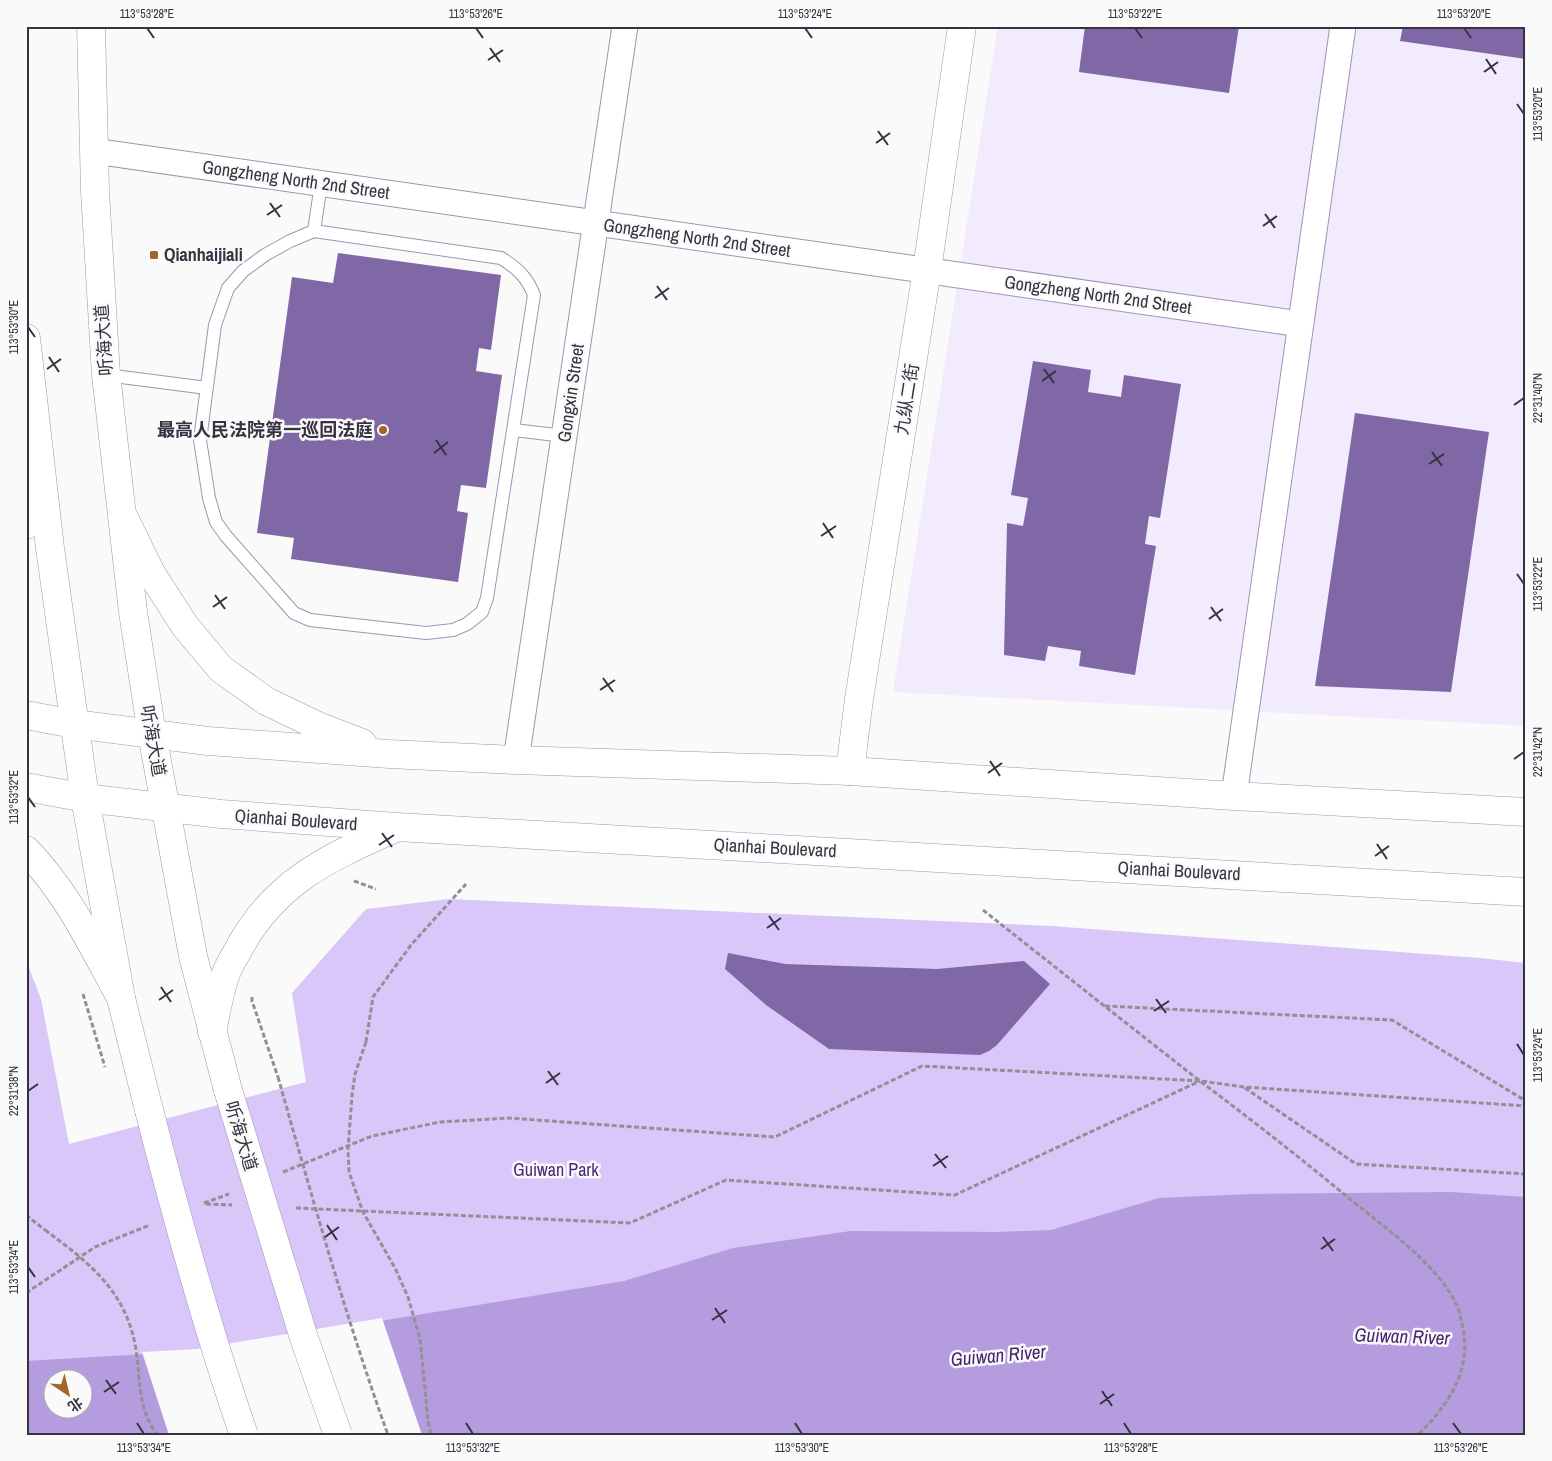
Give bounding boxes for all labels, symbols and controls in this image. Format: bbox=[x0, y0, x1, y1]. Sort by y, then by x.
text: 113°53'28"E bbox=[120, 6, 174, 22]
text: 113°53'26"E bbox=[449, 6, 503, 22]
text: 113°53'24"E bbox=[778, 6, 832, 22]
text: 113°53'22"E bbox=[1108, 6, 1162, 22]
text: 113°53'20"E bbox=[1437, 6, 1491, 22]
text: 113°53'20"E bbox=[1530, 87, 1546, 141]
street label: Gongzheng North 2nd Street bbox=[201, 154, 391, 205]
street label: Gongzheng North 2nd Street bbox=[602, 212, 792, 263]
place label: Qianhaijiali bbox=[164, 242, 243, 267]
marker: Qianhaijiali bbox=[148, 249, 160, 261]
street label: Gongzheng North 2nd Street bbox=[1003, 269, 1193, 320]
text: 113°53'30"E bbox=[6, 300, 22, 354]
street label: 听海大道 bbox=[89, 303, 118, 377]
street label: Gongxin Street bbox=[551, 342, 590, 444]
street label: 九纵二街 bbox=[889, 361, 924, 436]
text: 22°31'40"N bbox=[1530, 373, 1546, 423]
place label: 最高人民法院第一巡回法庭 bbox=[157, 417, 373, 442]
marker: 最高人民法院第一巡回法庭 bbox=[377, 424, 389, 436]
text: 113°53'22"E bbox=[1530, 557, 1546, 611]
street label: 听海大道 bbox=[135, 703, 172, 779]
text: 22°31'42"N bbox=[1530, 727, 1546, 777]
text: 113°53'32"E bbox=[6, 770, 22, 824]
street label: Qianhai Boulevard bbox=[234, 803, 358, 836]
street label: Qianhai Boulevard bbox=[713, 832, 837, 863]
street label: Qianhai Boulevard bbox=[1117, 855, 1241, 886]
text: 113°53'24"E bbox=[1530, 1028, 1546, 1082]
text: 22°31'38"N bbox=[6, 1066, 22, 1116]
street label: 听海大道 bbox=[219, 1098, 264, 1174]
park label: Guiwan Park bbox=[513, 1157, 599, 1182]
text: 113°53'34"E bbox=[6, 1240, 22, 1294]
water label: Guiwan River bbox=[1354, 1321, 1451, 1351]
water label: Guiwan River bbox=[949, 1338, 1047, 1372]
north arrow bbox=[42, 1368, 92, 1418]
text: 北 bbox=[65, 1393, 86, 1416]
text: 113°53'34"E bbox=[117, 1440, 171, 1456]
text: 113°53'32"E bbox=[446, 1440, 500, 1456]
text: 113°53'30"E bbox=[775, 1440, 829, 1456]
text: 113°53'28"E bbox=[1104, 1440, 1158, 1456]
text: 113°53'26"E bbox=[1434, 1440, 1488, 1456]

